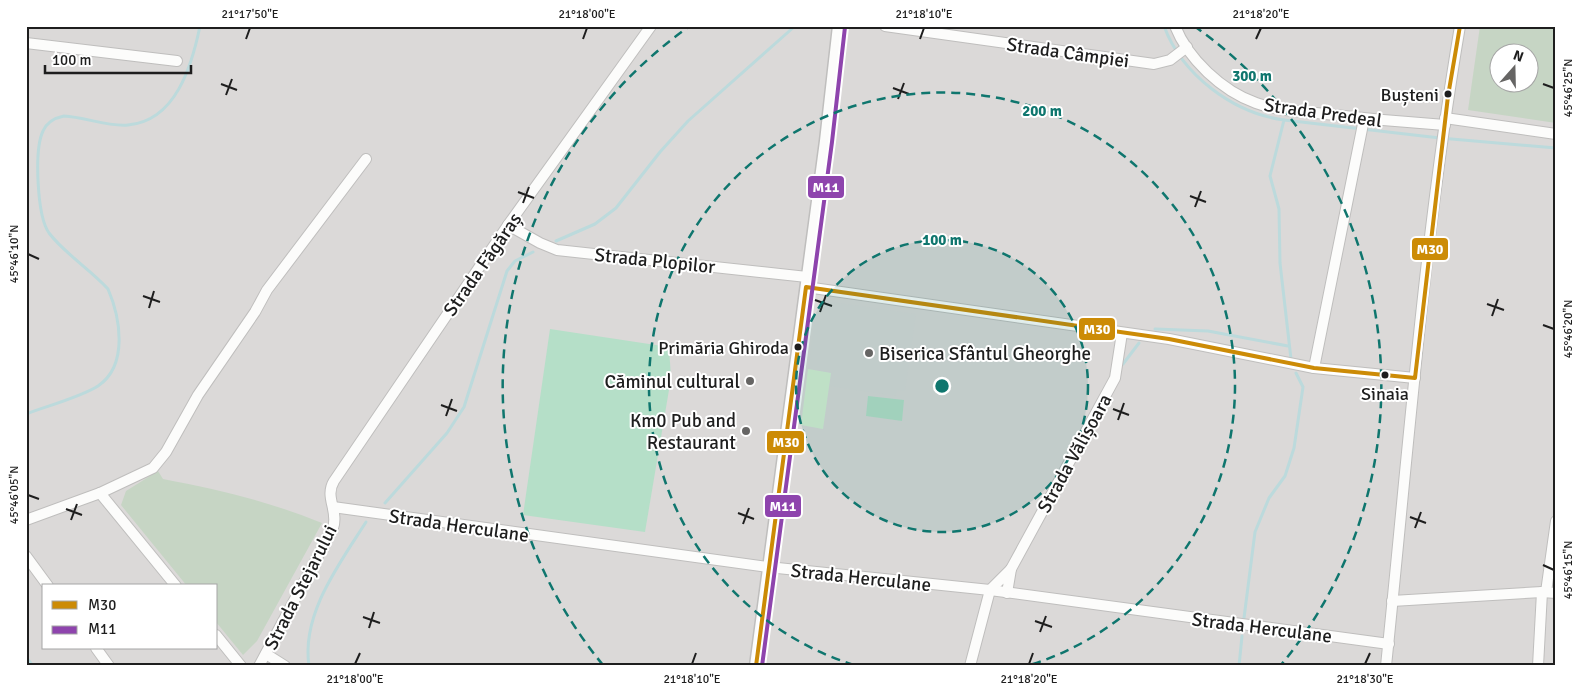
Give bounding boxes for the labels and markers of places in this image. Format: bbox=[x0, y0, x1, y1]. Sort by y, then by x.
place label: Bușteni bbox=[1381, 84, 1439, 106]
marker: Bușteni bbox=[1443, 89, 1453, 99]
place label: Primăria Ghiroda bbox=[658, 337, 789, 359]
marker: Primăria Ghiroda bbox=[793, 342, 803, 352]
place label: Biserica Sfântul Gheorghe bbox=[879, 342, 1091, 366]
marker: Biserica Sfântul Gheorghe bbox=[863, 347, 875, 359]
place label: Căminul cultural bbox=[604, 370, 740, 394]
marker: Sinaia bbox=[1380, 370, 1390, 380]
marker: Căminul cultural bbox=[744, 375, 756, 387]
centre of rings bbox=[933, 377, 951, 395]
place label: Sinaia bbox=[1361, 383, 1409, 405]
place label: Km0 Pub and Restaurant bbox=[630, 409, 736, 455]
marker: Km0 Pub and Restaurant bbox=[740, 425, 752, 437]

